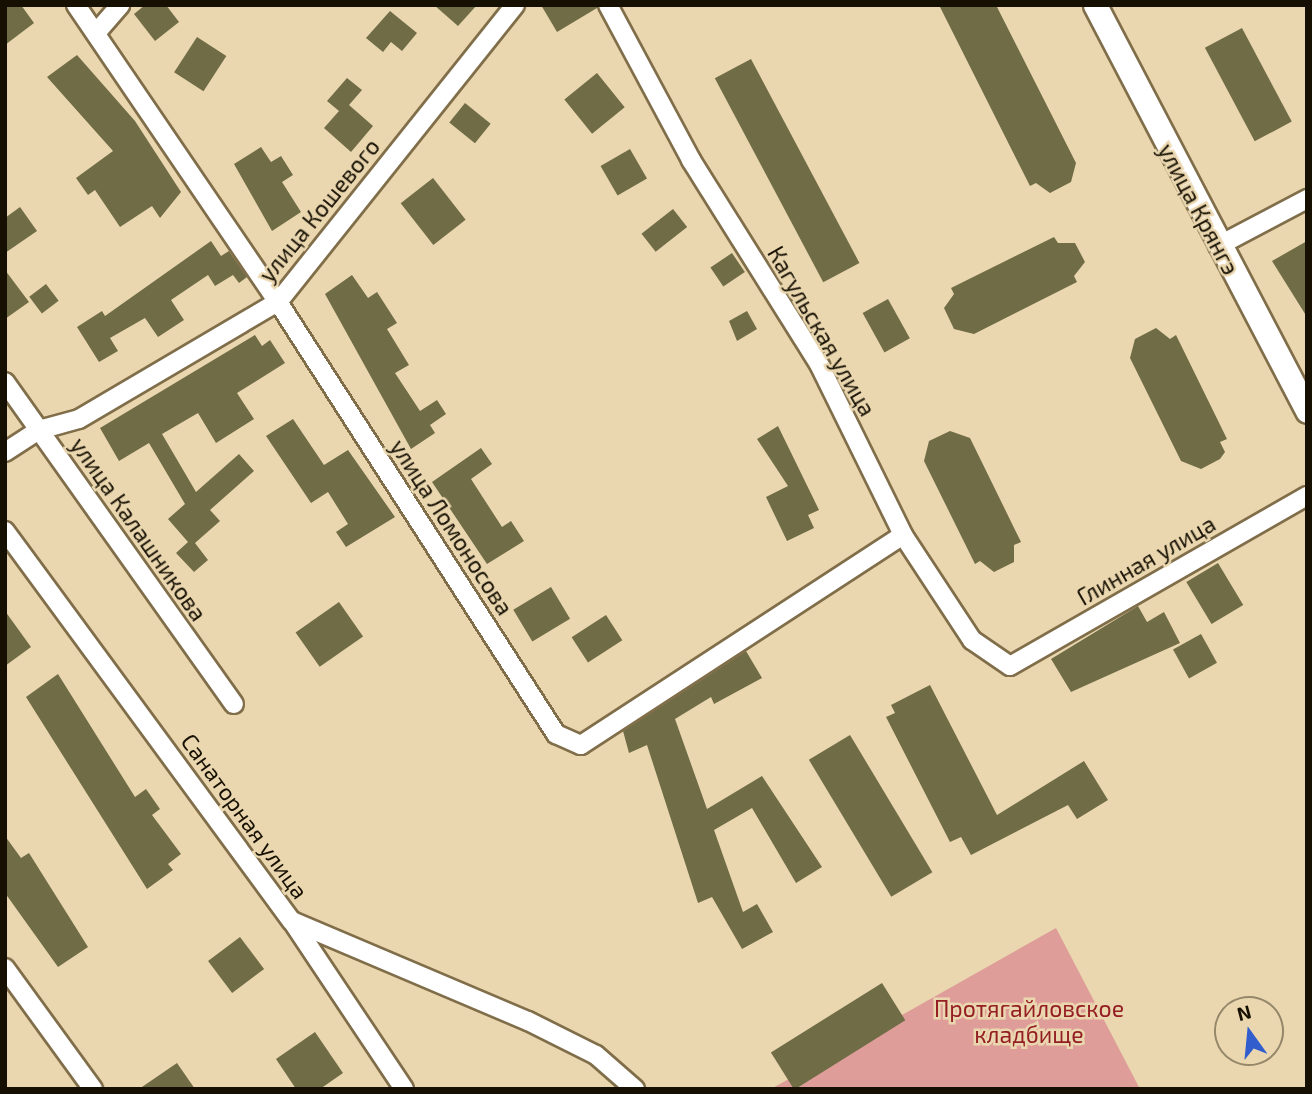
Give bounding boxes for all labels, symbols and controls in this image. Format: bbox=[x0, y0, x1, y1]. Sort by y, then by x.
street label: улица Кошевого bbox=[253, 133, 385, 287]
street label: улица Крянгэ bbox=[1153, 139, 1245, 279]
street label: Кагульская улица bbox=[762, 241, 882, 421]
street label: улица Калашникова bbox=[65, 432, 213, 626]
street label: улица Ломоносова bbox=[385, 434, 519, 620]
street label: Глинная улица bbox=[1072, 509, 1220, 611]
street label: Санаторная улица bbox=[176, 728, 314, 904]
park label: Протягайловское кладбище bbox=[934, 994, 1124, 1048]
north arrow bbox=[1214, 996, 1284, 1066]
text: N bbox=[1234, 999, 1254, 1025]

